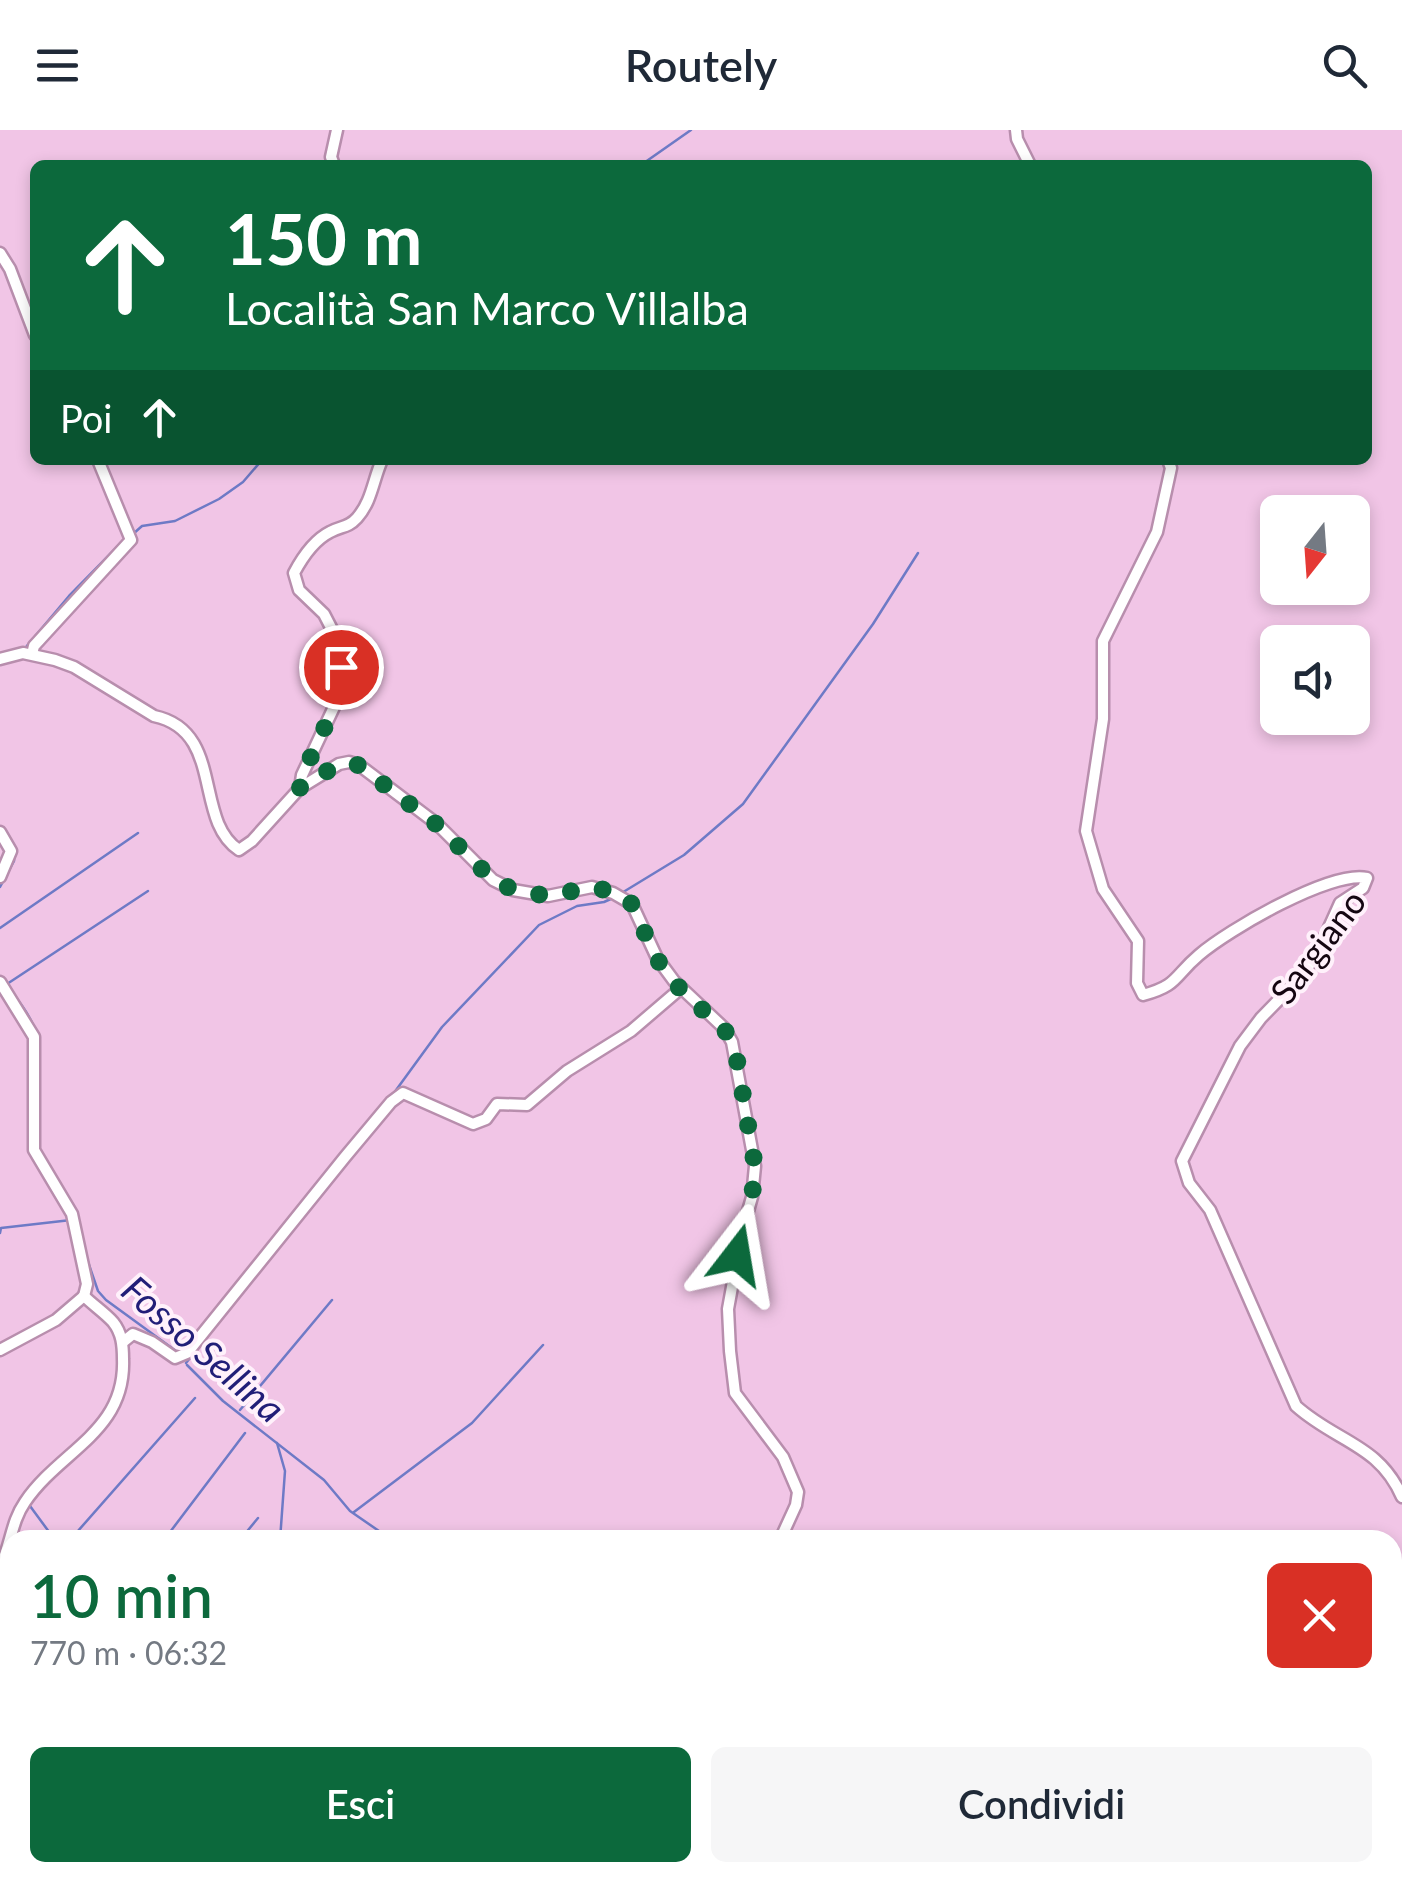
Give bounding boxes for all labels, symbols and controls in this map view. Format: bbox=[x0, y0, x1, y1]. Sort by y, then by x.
icon: menu bbox=[30, 38, 85, 93]
text: Routely bbox=[625, 38, 777, 92]
icon: search bbox=[1317, 38, 1372, 93]
text: 150 m bbox=[225, 196, 422, 280]
icon: ahead bbox=[60, 200, 190, 330]
text: Località San Marco Villalba bbox=[225, 281, 749, 335]
icon: ahead bbox=[132, 390, 187, 445]
text: Poi bbox=[60, 395, 112, 441]
north arrow bbox=[1260, 495, 1370, 605]
map controls bbox=[1260, 495, 1370, 735]
pin bbox=[299, 625, 384, 710]
button: sound bbox=[1260, 625, 1370, 735]
icon: arrive bbox=[314, 640, 369, 695]
street label: Sargiano bbox=[1261, 881, 1373, 1011]
position arrow bbox=[685, 1203, 789, 1307]
water label: Fosso Sellina bbox=[113, 1265, 295, 1431]
text: 10 min bbox=[30, 1559, 213, 1631]
button: close bbox=[1267, 1563, 1372, 1668]
text: 770 m · 06:32 bbox=[30, 1633, 227, 1672]
button: Esci bbox=[30, 1747, 691, 1862]
button: Condividi bbox=[711, 1747, 1372, 1862]

